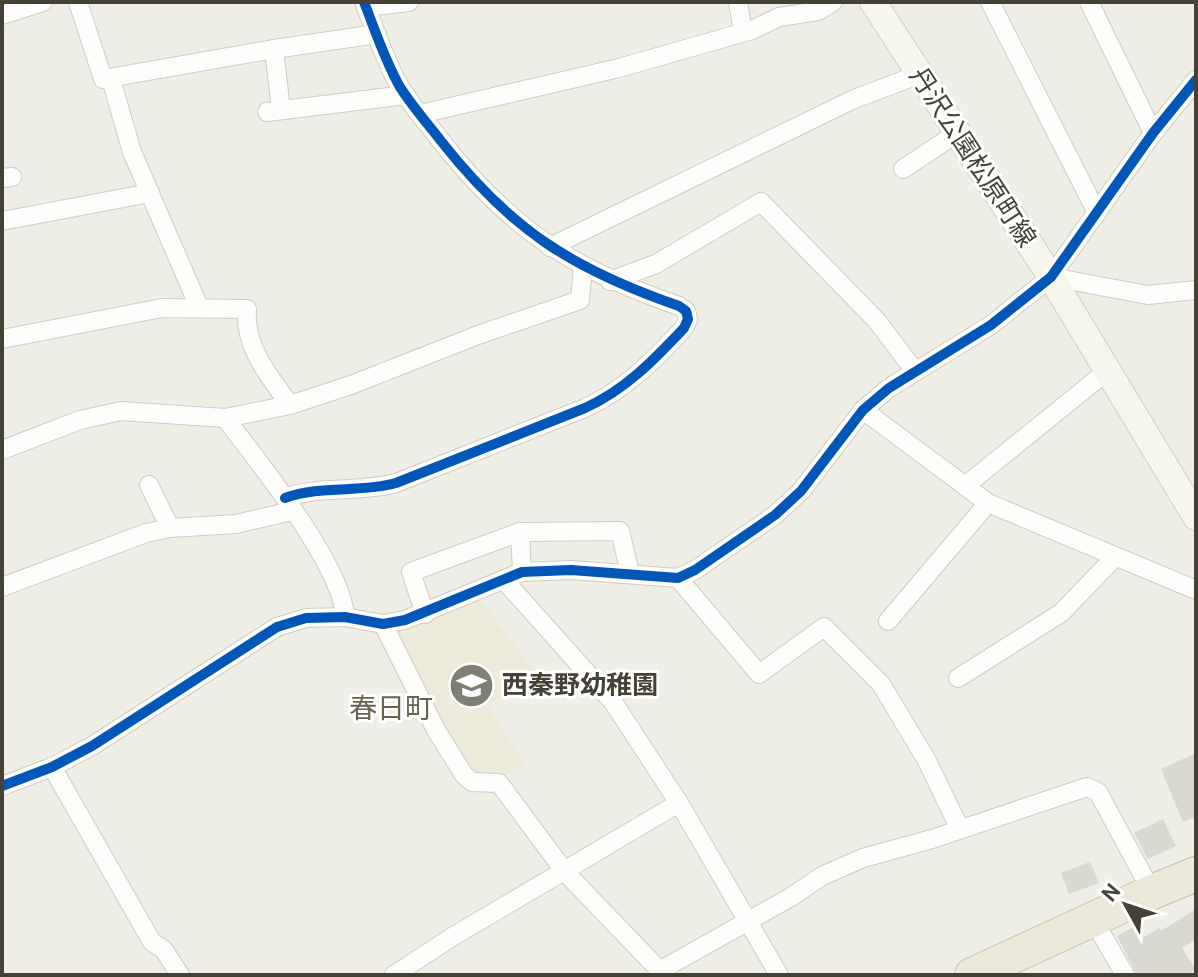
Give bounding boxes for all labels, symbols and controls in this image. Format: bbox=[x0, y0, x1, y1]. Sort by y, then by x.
street label: 丹沢公園松原町線 bbox=[903, 61, 1043, 253]
school or university icon: 西秦野幼稚園 bbox=[447, 661, 495, 709]
place label: 西秦野幼稚園 bbox=[502, 669, 658, 701]
district label: 春日町 bbox=[349, 691, 433, 725]
north arrow bbox=[1086, 865, 1166, 945]
text: N bbox=[1096, 878, 1126, 907]

